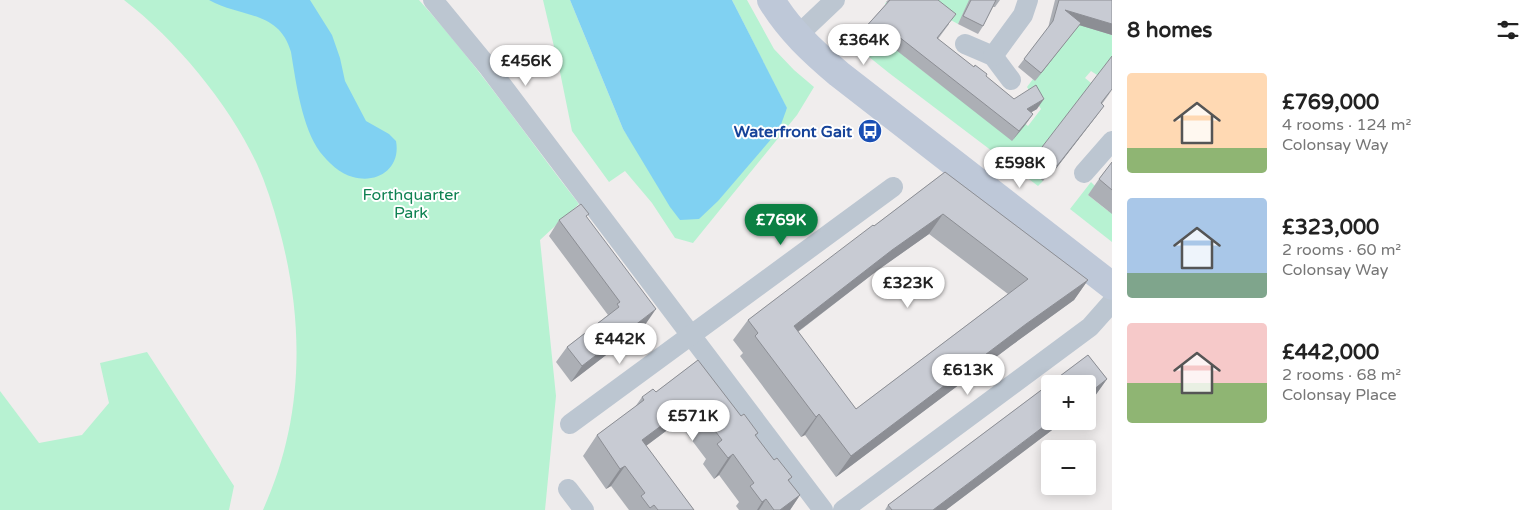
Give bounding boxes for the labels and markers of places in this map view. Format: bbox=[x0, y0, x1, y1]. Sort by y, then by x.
pin: £364K bbox=[829, 23, 899, 66]
pin: £456K bbox=[491, 44, 561, 87]
bus stop icon: Waterfront Gait bbox=[857, 118, 883, 144]
place label: Waterfront Gait bbox=[734, 122, 853, 142]
pin: £598K bbox=[985, 146, 1055, 189]
pin: £769K bbox=[746, 204, 816, 246]
pin: £323K bbox=[873, 266, 943, 309]
pin: £442K bbox=[585, 322, 655, 365]
pin: £613K bbox=[933, 354, 1003, 396]
pin: £571K bbox=[658, 400, 728, 442]

